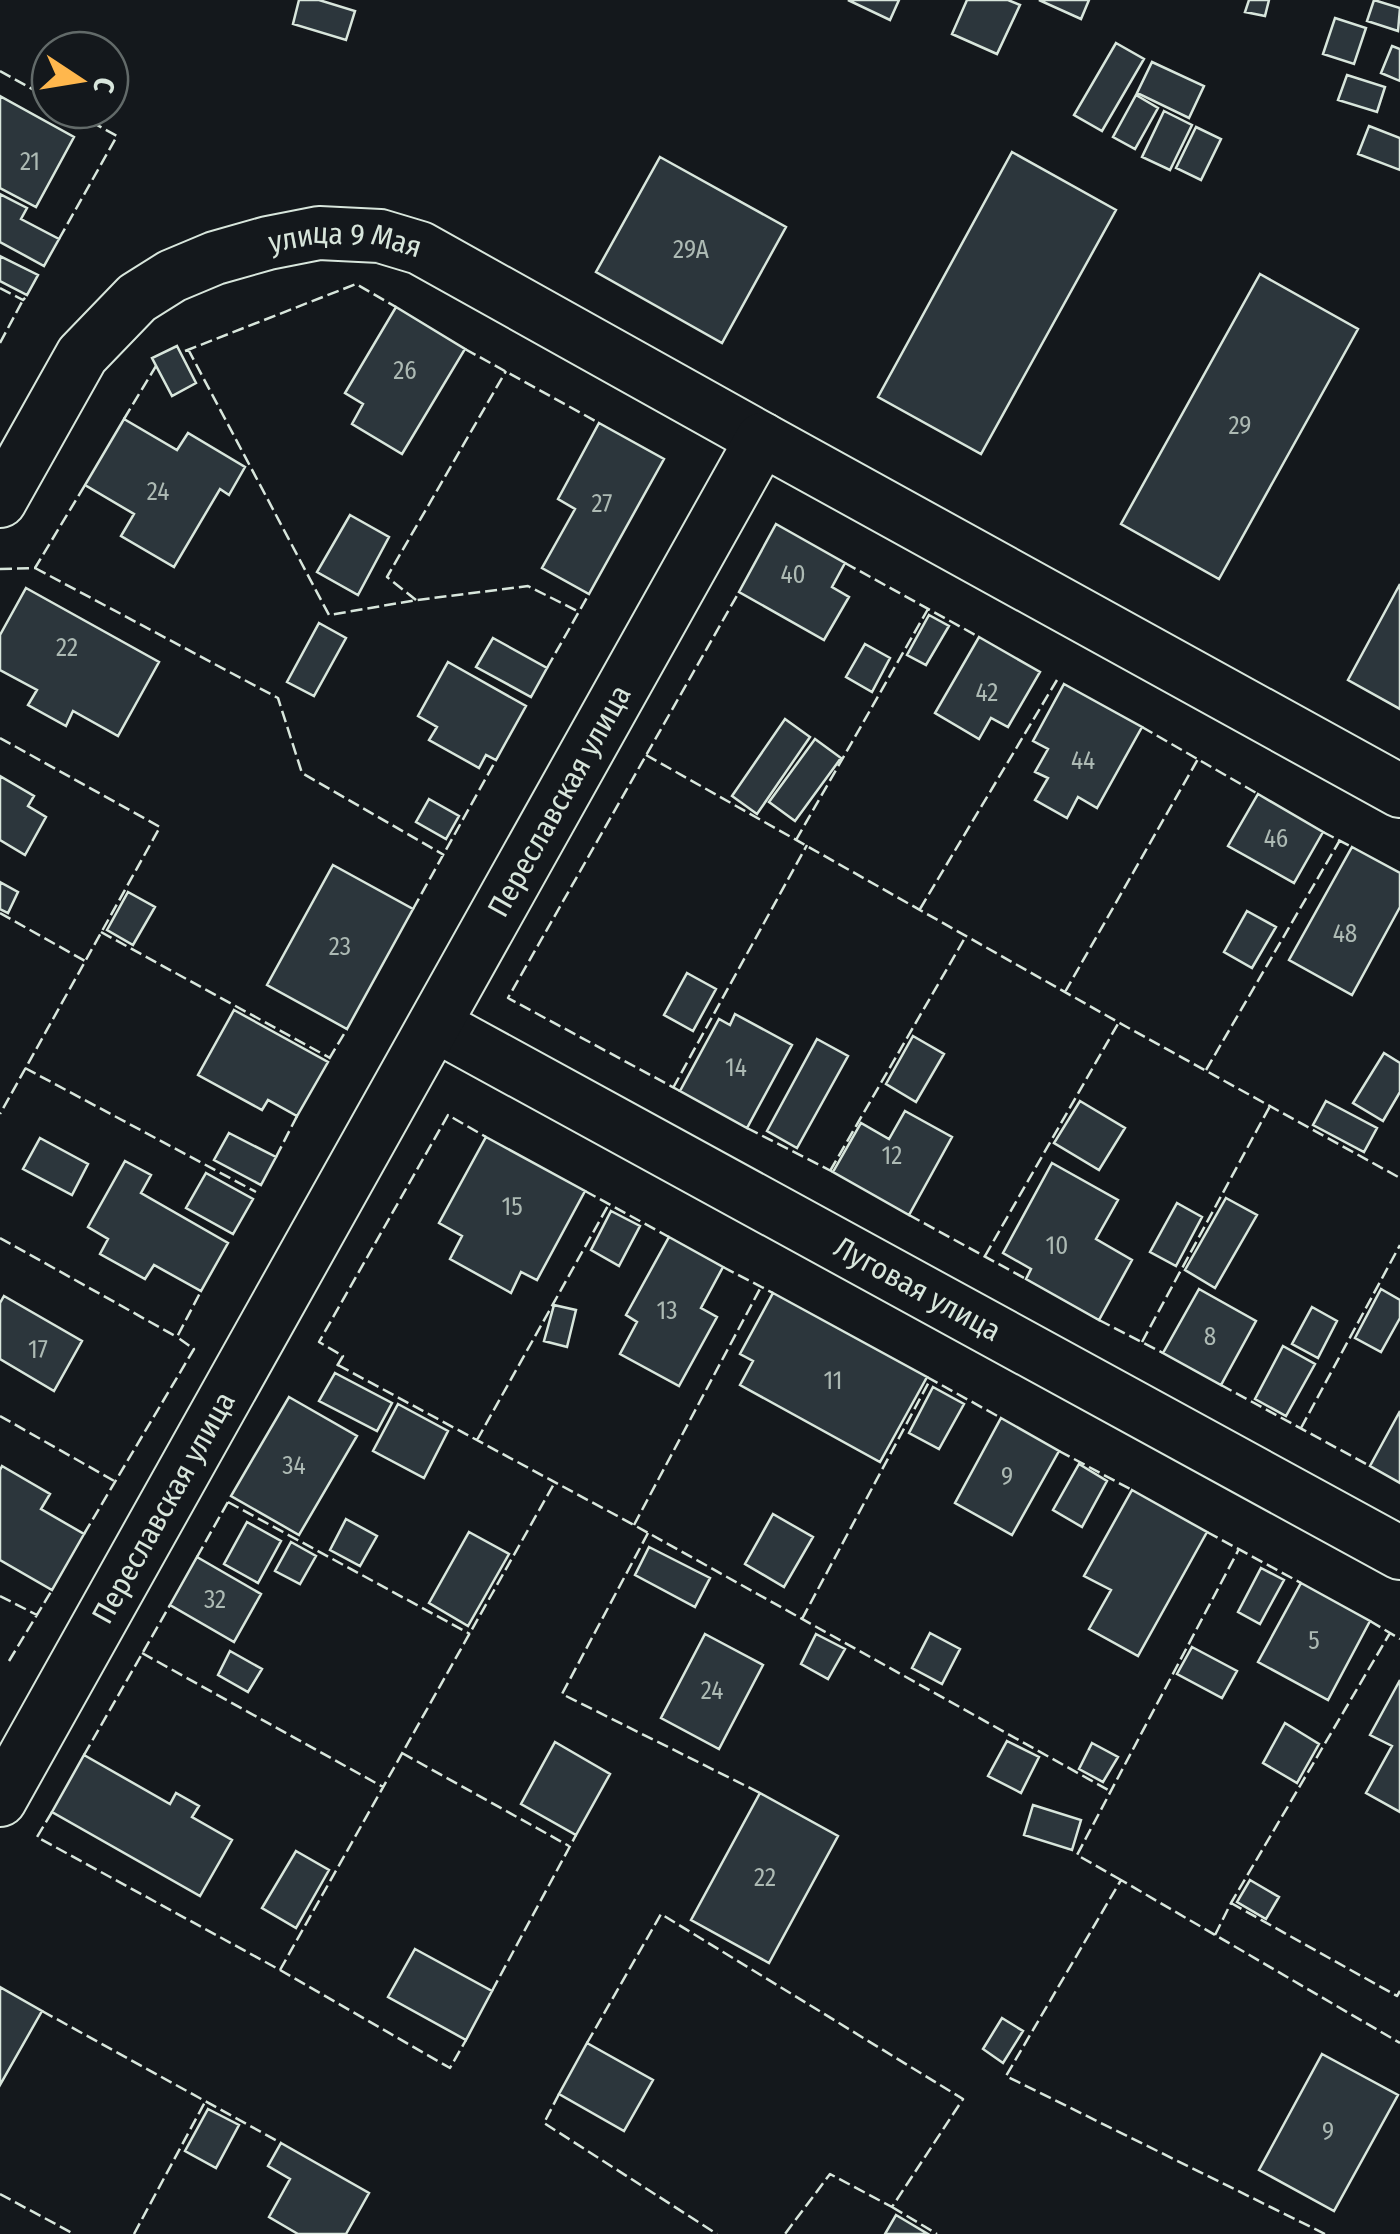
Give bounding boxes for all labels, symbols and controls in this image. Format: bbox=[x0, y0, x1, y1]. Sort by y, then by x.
north arrow bbox=[30, 30, 130, 130]
text: С bbox=[86, 74, 122, 96]
house number: 21 bbox=[20, 147, 40, 177]
street label: улица 9 Мая bbox=[265, 215, 426, 266]
house number: 29А bbox=[673, 235, 709, 265]
house number: 26 bbox=[393, 356, 417, 386]
house number: 29 bbox=[1228, 411, 1252, 441]
house number: 24 bbox=[147, 477, 169, 507]
house number: 27 bbox=[592, 489, 612, 519]
house number: 40 bbox=[780, 560, 806, 590]
house number: 22 bbox=[56, 633, 78, 663]
house number: 42 bbox=[976, 678, 998, 708]
street label: Переславская улица bbox=[480, 679, 639, 923]
house number: 44 bbox=[1071, 746, 1095, 776]
house number: 46 bbox=[1264, 824, 1288, 854]
house number: 48 bbox=[1333, 919, 1357, 949]
house number: 23 bbox=[329, 932, 351, 962]
house number: 14 bbox=[725, 1053, 747, 1083]
house number: 12 bbox=[882, 1141, 902, 1171]
house number: 15 bbox=[501, 1192, 523, 1222]
street label: Луговая улица bbox=[828, 1229, 1007, 1349]
house number: 10 bbox=[1046, 1231, 1068, 1261]
house number: 13 bbox=[656, 1296, 678, 1326]
house number: 8 bbox=[1204, 1322, 1216, 1352]
house number: 17 bbox=[28, 1335, 48, 1365]
house number: 11 bbox=[823, 1366, 843, 1396]
street label: Переславская улица bbox=[84, 1385, 243, 1630]
house number: 34 bbox=[282, 1451, 306, 1481]
house number: 9 bbox=[1001, 1462, 1013, 1492]
house number: 32 bbox=[204, 1585, 226, 1615]
house number: 5 bbox=[1308, 1626, 1320, 1656]
house number: 24 bbox=[701, 1676, 723, 1706]
house number: 22 bbox=[754, 1863, 776, 1893]
house number: 9 bbox=[1322, 2117, 1334, 2147]

